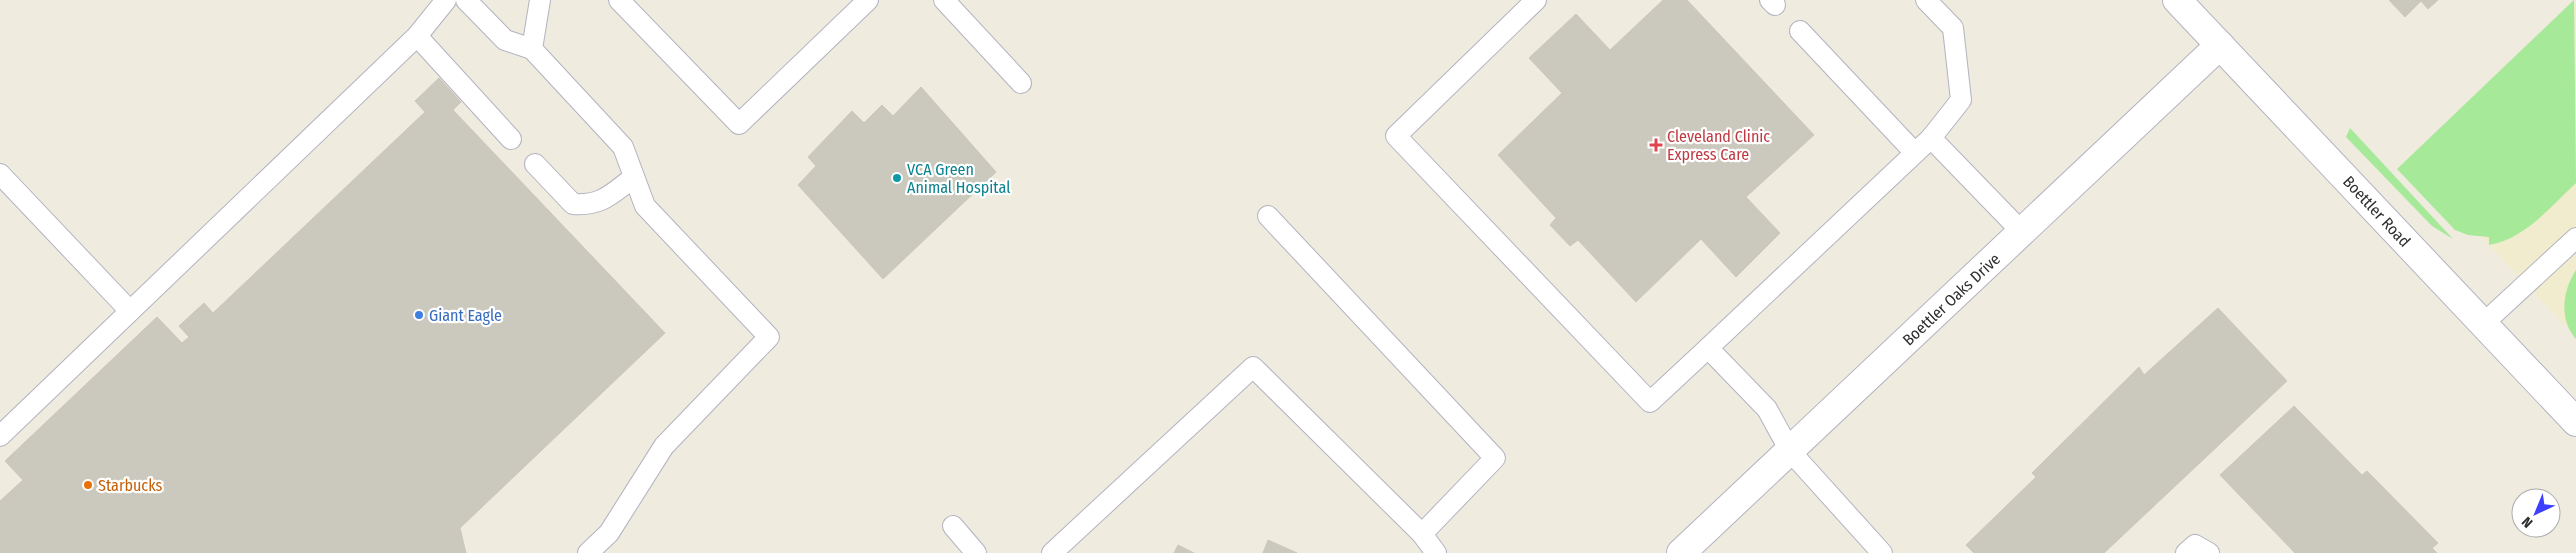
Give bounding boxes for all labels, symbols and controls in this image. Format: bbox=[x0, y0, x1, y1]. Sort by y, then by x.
place label: Cleveland Clinic Express Care bbox=[1667, 127, 1770, 164]
marker: Cleveland Clinic Express Care bbox=[1649, 138, 1663, 152]
place label: VCA Green Animal Hospital bbox=[907, 160, 1010, 197]
marker: VCA Green Animal Hospital bbox=[891, 172, 903, 184]
street label: Boettler Road bbox=[2339, 172, 2414, 251]
street label: Boettler Oaks Drive bbox=[1899, 249, 2004, 349]
place label: Giant Eagle bbox=[429, 306, 502, 325]
marker: Giant Eagle bbox=[413, 309, 425, 321]
place label: Starbucks bbox=[98, 476, 163, 495]
marker: Starbucks bbox=[82, 479, 94, 491]
north arrow bbox=[2511, 488, 2561, 538]
text: N bbox=[2518, 513, 2536, 531]

